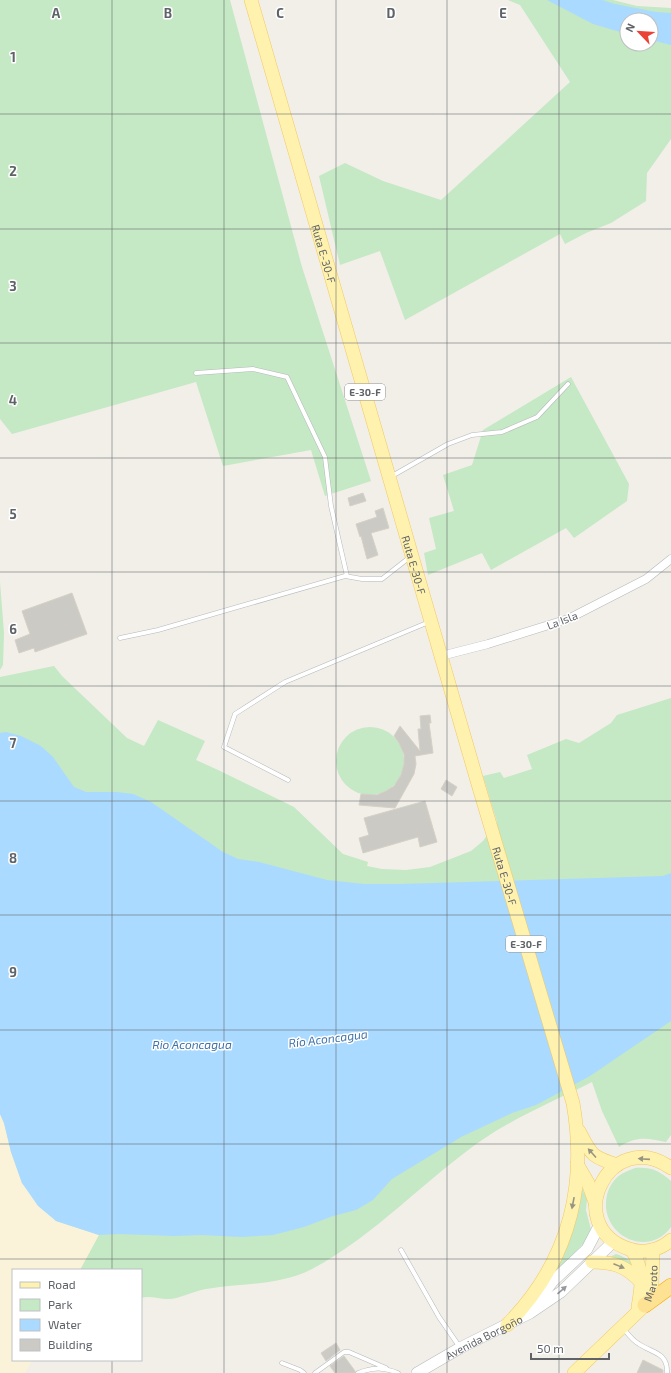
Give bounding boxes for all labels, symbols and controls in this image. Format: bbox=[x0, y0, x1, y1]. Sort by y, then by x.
text: A bbox=[52, 5, 61, 21]
text: B bbox=[164, 5, 172, 21]
text: C bbox=[276, 5, 284, 21]
text: D bbox=[387, 5, 396, 21]
text: E bbox=[499, 5, 507, 21]
north arrow bbox=[619, 12, 659, 52]
text: N bbox=[622, 21, 637, 34]
text: 1 bbox=[10, 49, 16, 65]
text: 2 bbox=[9, 163, 17, 179]
street label: Ruta E-30-F bbox=[310, 223, 339, 285]
text: 3 bbox=[9, 278, 17, 294]
road number: E-30-F bbox=[345, 384, 385, 400]
text: 4 bbox=[9, 392, 17, 408]
text: 5 bbox=[9, 506, 17, 522]
street label: Ruta E-30-F bbox=[400, 534, 429, 596]
street label: La Isla bbox=[545, 608, 579, 632]
text: 6 bbox=[9, 621, 17, 637]
text: 7 bbox=[10, 735, 17, 751]
street label: Ruta E-30-F bbox=[490, 845, 520, 907]
text: 8 bbox=[9, 850, 17, 866]
road number: E-30-F bbox=[506, 936, 546, 952]
text: 9 bbox=[9, 964, 17, 980]
water label: Río Aconcagua bbox=[288, 1026, 368, 1050]
water label: Rio Aconcagua bbox=[152, 1037, 232, 1051]
one-way arrow bbox=[588, 1148, 597, 1158]
one-way arrow bbox=[638, 1155, 650, 1162]
one-way arrow bbox=[570, 1197, 576, 1209]
one-way arrow bbox=[614, 1263, 625, 1269]
street label: Maroto bbox=[640, 1265, 659, 1303]
legend bbox=[12, 1269, 142, 1361]
text: Road bbox=[48, 1277, 76, 1291]
one-way arrow bbox=[557, 1286, 567, 1295]
text: Park bbox=[48, 1297, 73, 1311]
street label: Avenida Borgoño bbox=[443, 1311, 524, 1362]
text: Water bbox=[48, 1317, 82, 1331]
scale bar bbox=[531, 1335, 609, 1361]
text: Building bbox=[48, 1337, 93, 1351]
text: 50 m bbox=[537, 1341, 564, 1355]

